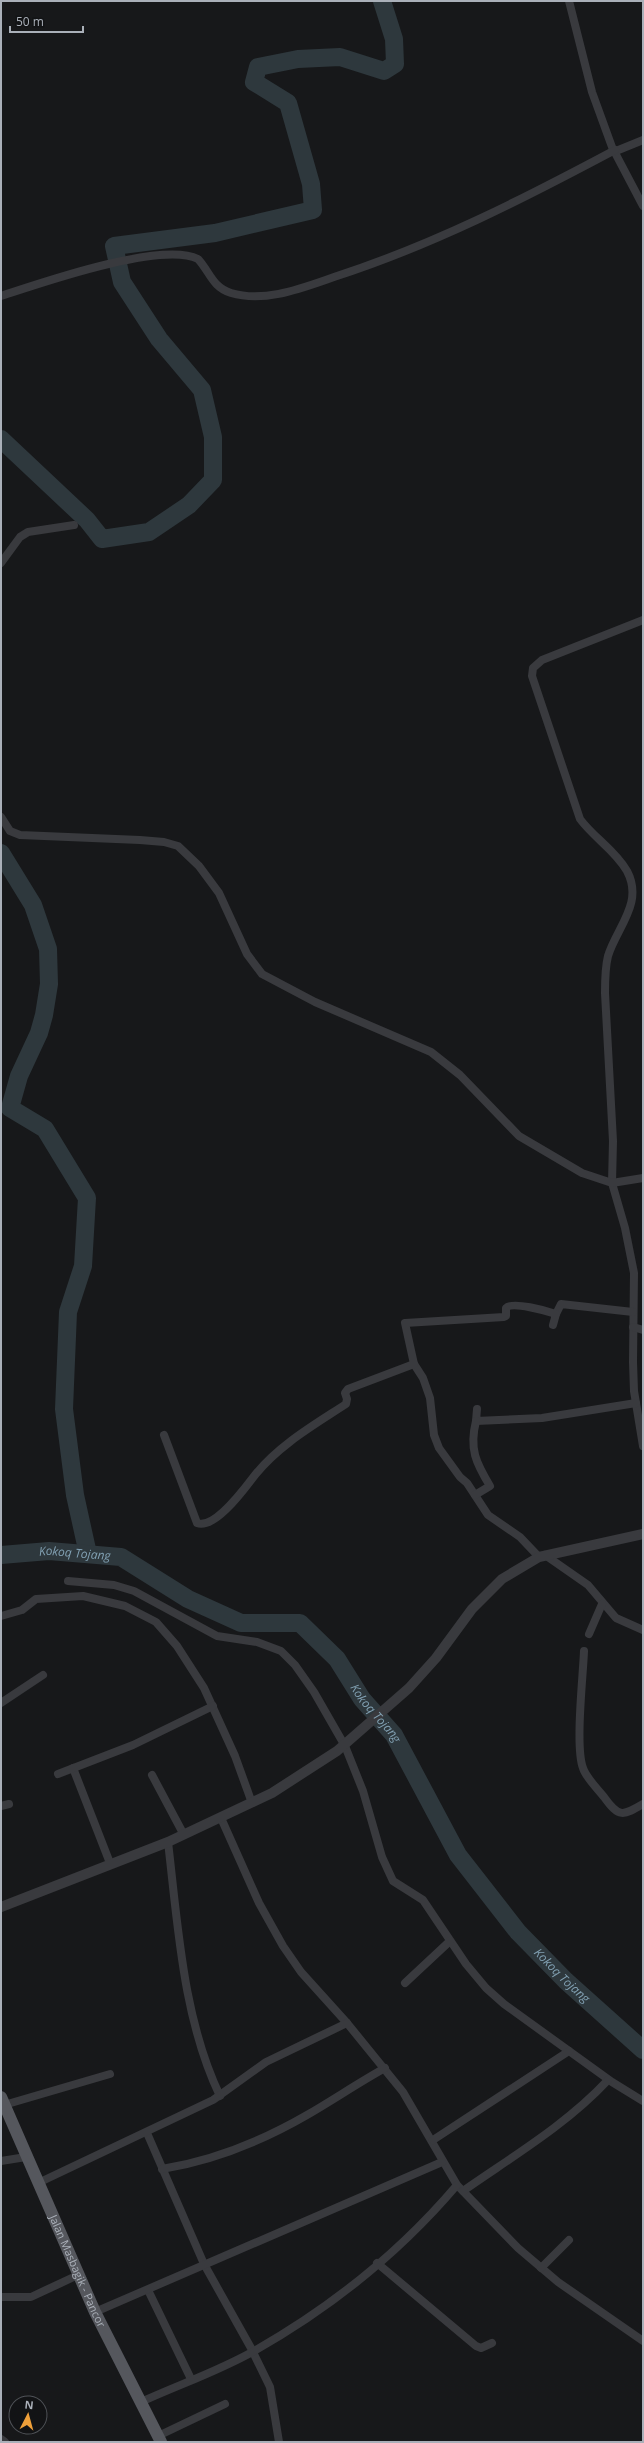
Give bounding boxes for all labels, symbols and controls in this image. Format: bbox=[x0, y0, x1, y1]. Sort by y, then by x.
scale bar bbox=[10, 8, 83, 34]
text: 50 m bbox=[16, 13, 44, 30]
water label: Kokoq Tojang bbox=[38, 1542, 112, 1564]
water label: Kokoq Tojang bbox=[347, 1680, 406, 1746]
water label: Kokoq Tojang bbox=[530, 1944, 594, 2007]
street label: Jalan Masbagik - Pancor bbox=[46, 2211, 110, 2330]
north arrow bbox=[8, 2395, 48, 2435]
text: N bbox=[24, 2397, 34, 2412]

